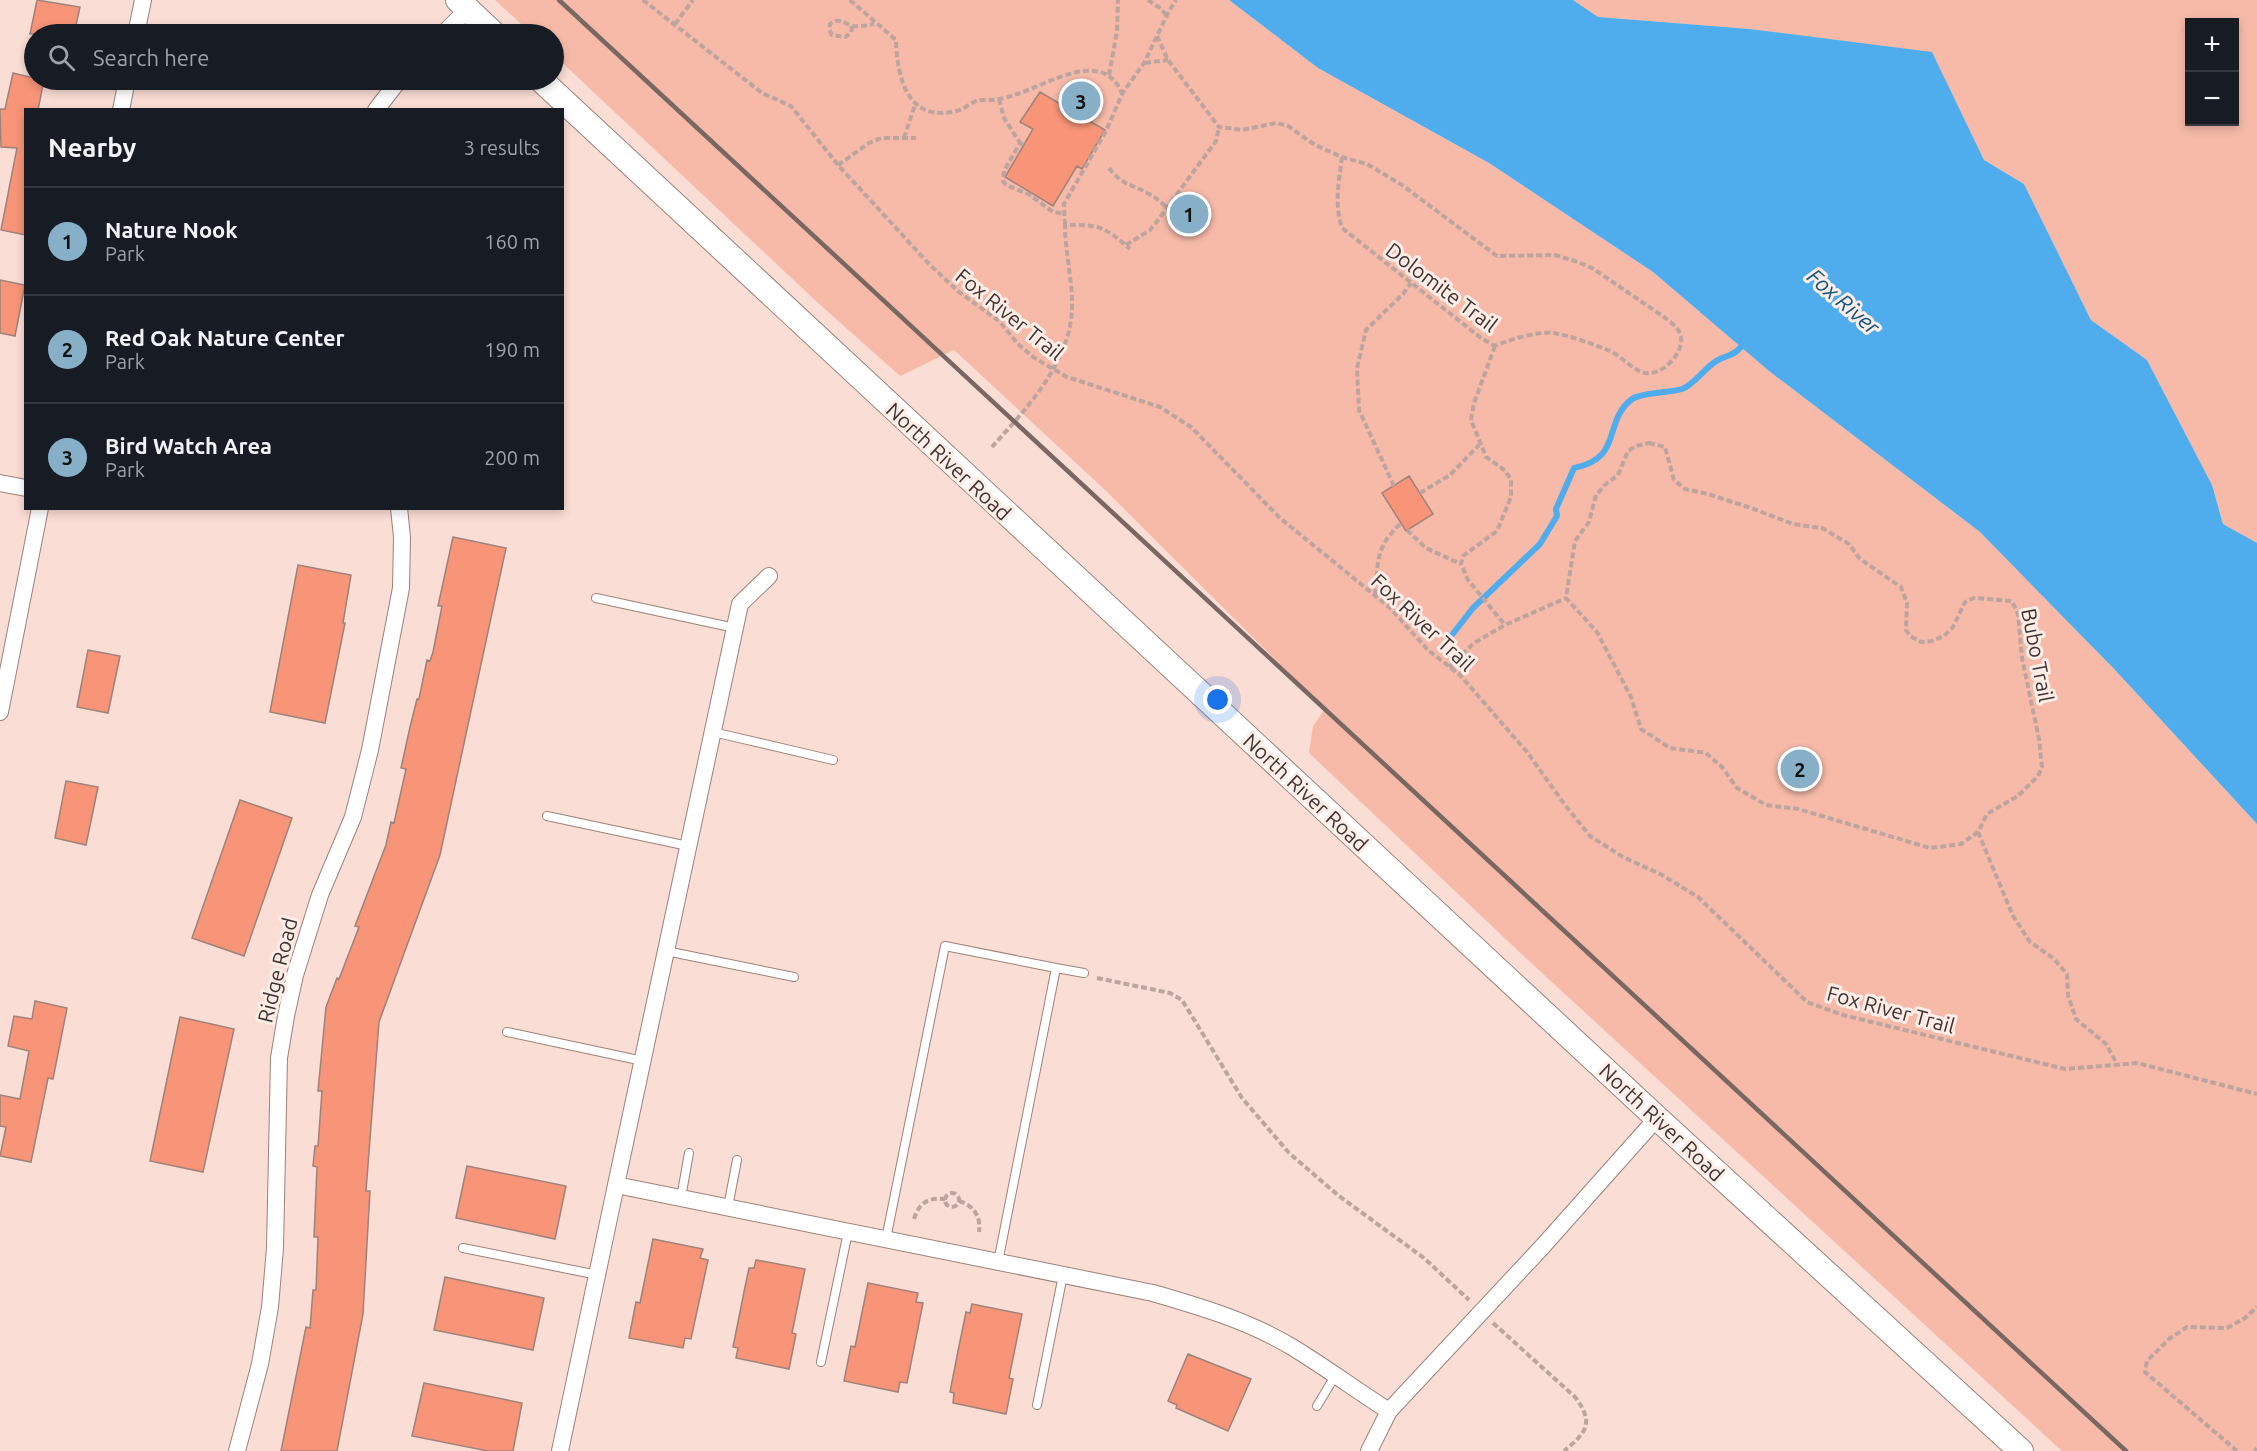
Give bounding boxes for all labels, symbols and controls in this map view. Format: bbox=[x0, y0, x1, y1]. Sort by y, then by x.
map controls bbox=[2185, 18, 2239, 126]
button: + bbox=[2185, 18, 2239, 72]
search box bbox=[24, 24, 564, 90]
icon: search bbox=[45, 41, 78, 74]
text: Search here bbox=[93, 45, 209, 70]
button: − bbox=[2185, 72, 2239, 126]
pin: 3 bbox=[1062, 78, 1100, 124]
text: Nearby bbox=[48, 133, 136, 162]
text: 3 results bbox=[464, 136, 540, 159]
pin: 1 bbox=[1170, 192, 1208, 236]
text: Nature Nook bbox=[105, 217, 238, 242]
text: 1 bbox=[62, 230, 73, 253]
text: 160 m bbox=[484, 230, 540, 253]
street label: Dolomite Trail bbox=[1382, 237, 1502, 337]
text: Park bbox=[105, 242, 145, 265]
street label: Fox River Trail bbox=[951, 263, 1069, 365]
water label: Fox River bbox=[1803, 263, 1886, 339]
text: Red Oak Nature Center bbox=[105, 325, 345, 350]
text: 2 bbox=[62, 338, 73, 361]
text: 190 m bbox=[484, 338, 540, 361]
text: Park bbox=[105, 350, 145, 373]
street label: North River Road bbox=[882, 397, 1016, 525]
text: Bird Watch Area bbox=[105, 433, 272, 458]
text: 3 bbox=[62, 446, 73, 469]
text: 200 m bbox=[484, 446, 540, 469]
text: Park bbox=[105, 458, 145, 481]
street label: Fox River Trail bbox=[1367, 568, 1479, 676]
street label: Bubo Trail bbox=[2017, 606, 2059, 704]
your location bbox=[1203, 685, 1232, 714]
street label: North River Road bbox=[1239, 728, 1373, 856]
pin: 2 bbox=[1780, 746, 1820, 792]
street label: Ridge Road bbox=[252, 915, 302, 1025]
street label: Fox River Trail bbox=[1824, 980, 1958, 1038]
street label: North River Road bbox=[1595, 1058, 1729, 1186]

